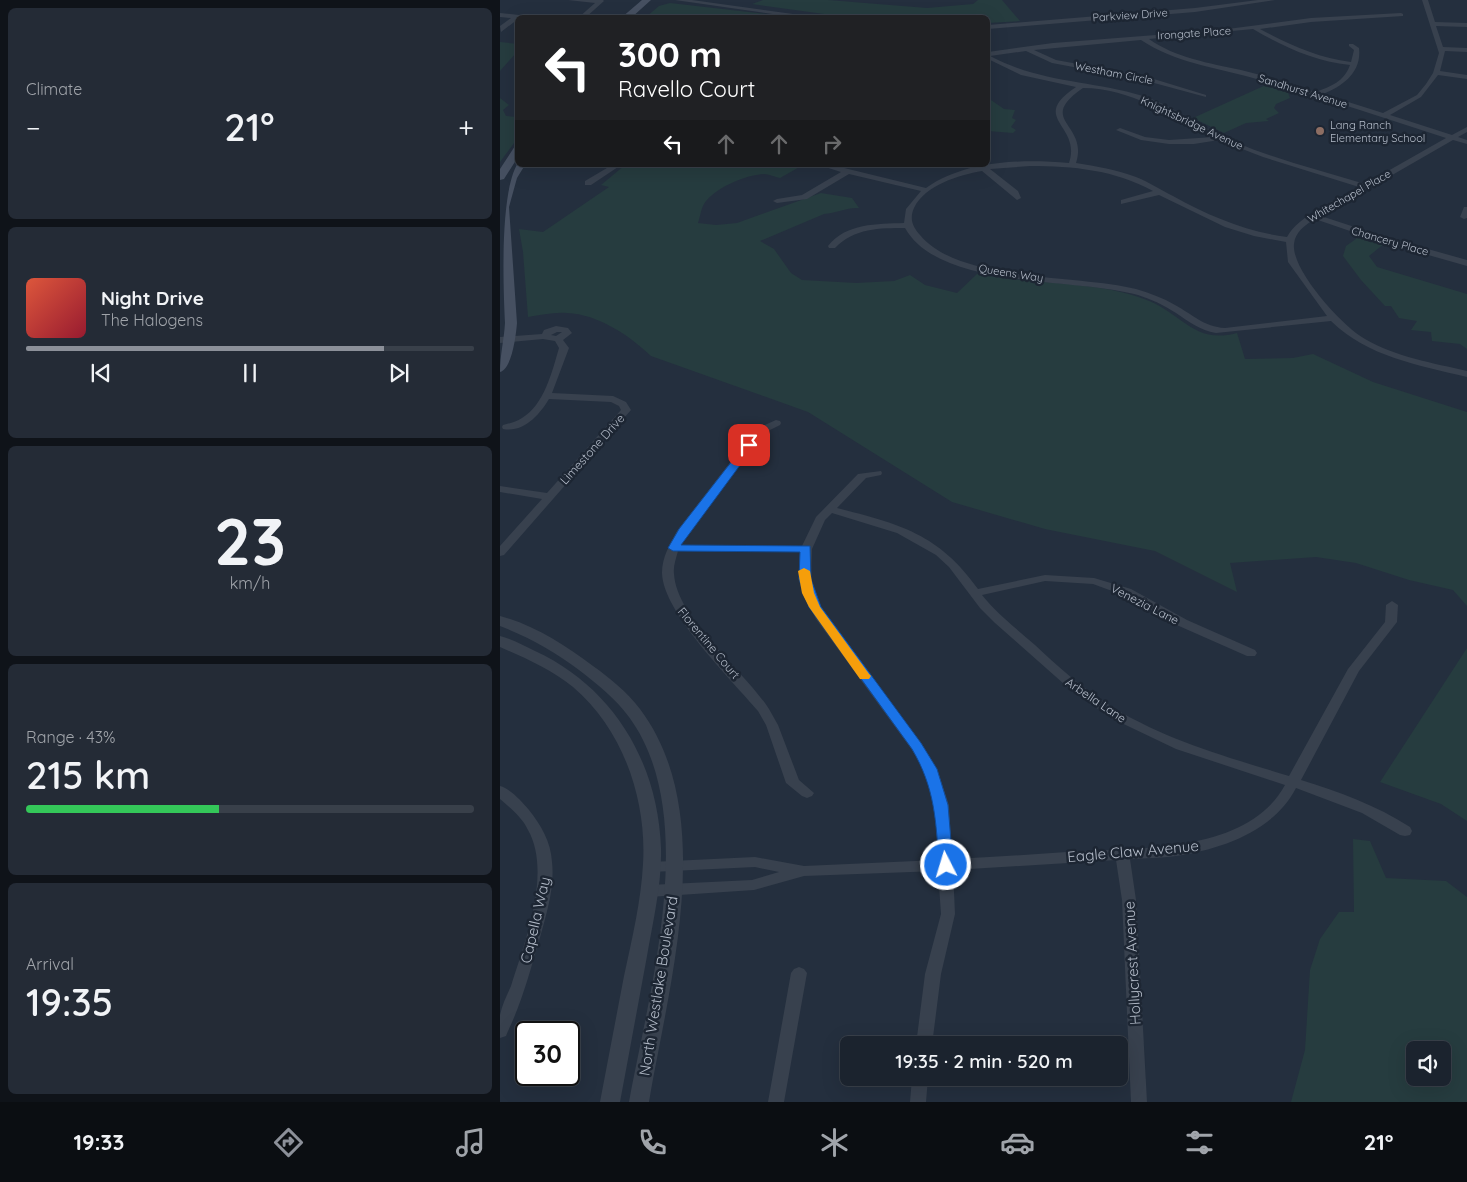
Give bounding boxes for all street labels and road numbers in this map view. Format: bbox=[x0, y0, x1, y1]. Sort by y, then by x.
street label: Parkview Drive bbox=[1092, 5, 1168, 25]
street label: Irongate Place bbox=[1157, 23, 1231, 43]
street label: Westham Circle bbox=[1074, 59, 1154, 87]
street label: Sandhurst Avenue bbox=[1257, 71, 1349, 111]
street label: Knightsbridge Avenue bbox=[1138, 93, 1246, 153]
street label: Whitechapel Place bbox=[1305, 166, 1393, 226]
street label: Chancery Place bbox=[1350, 223, 1430, 259]
street label: Queens Way bbox=[978, 261, 1044, 285]
street label: Limestone Drive bbox=[557, 411, 628, 487]
street label: Venezia Lane bbox=[1108, 580, 1182, 628]
street label: Florentine Court bbox=[675, 604, 743, 682]
street label: Arbella Lane bbox=[1063, 674, 1129, 726]
street label: Eagle Claw Avenue bbox=[1067, 836, 1199, 866]
street label: Capella Way bbox=[516, 875, 554, 965]
street label: North Westlake Boulevard bbox=[634, 895, 682, 1077]
street label: Hollycrest Avenue bbox=[1119, 900, 1145, 1026]

